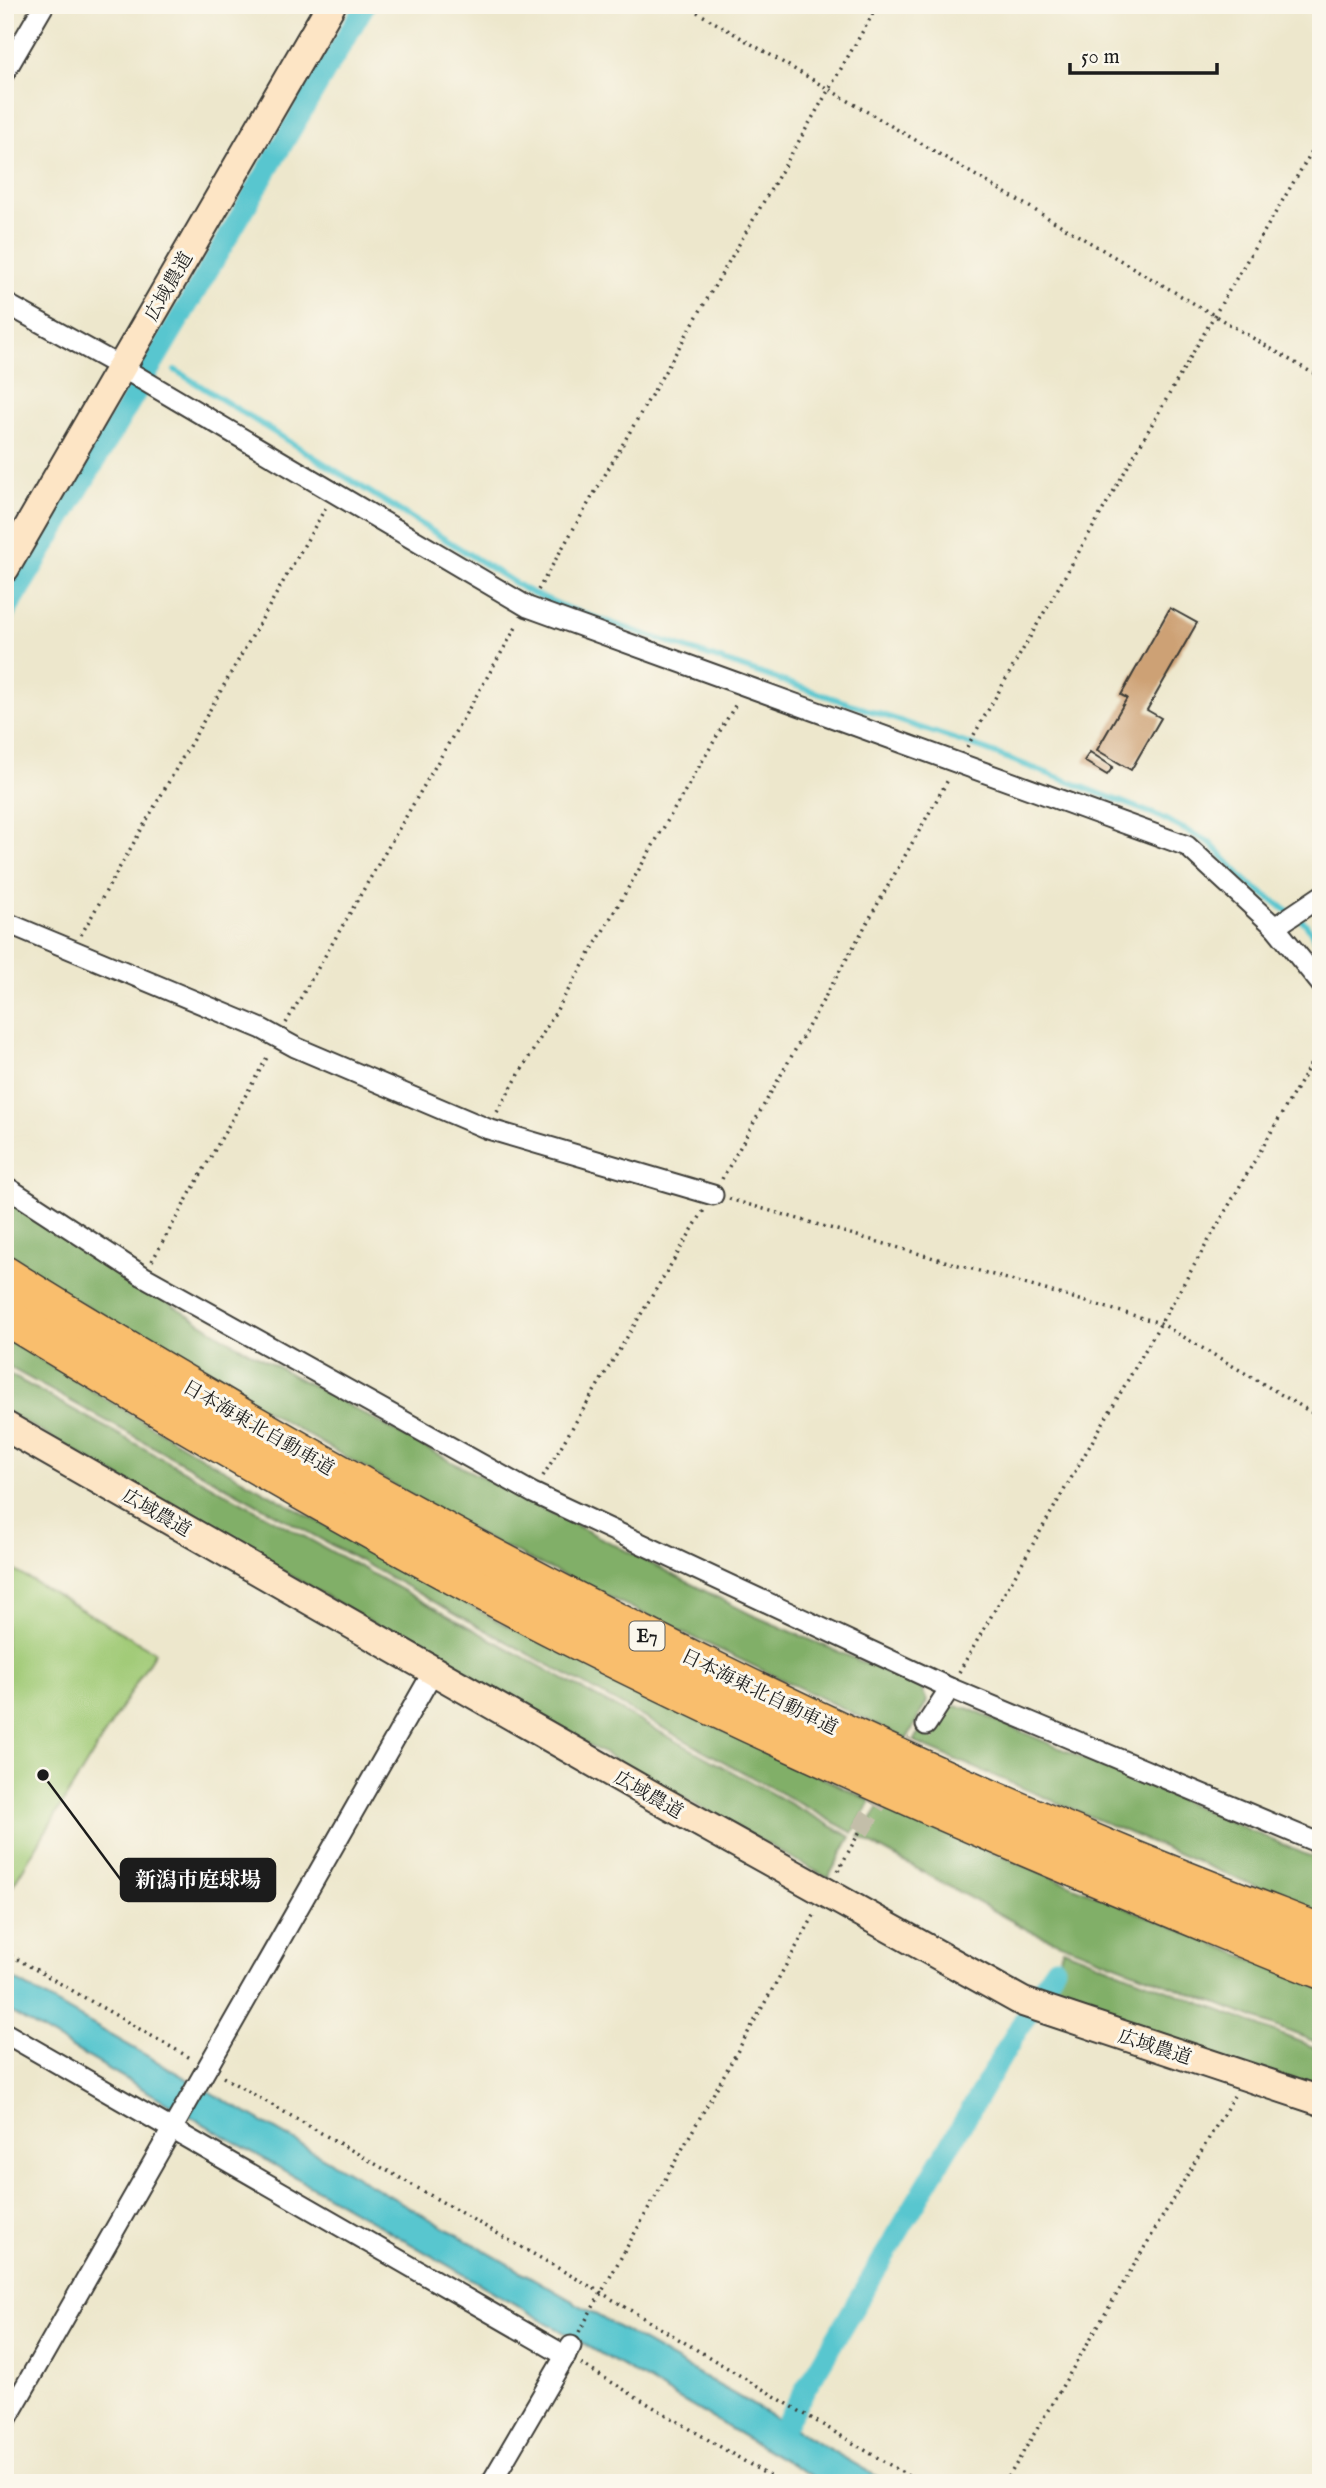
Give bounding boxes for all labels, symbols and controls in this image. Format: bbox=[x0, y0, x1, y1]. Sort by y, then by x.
scale bar bbox=[1070, 32, 1218, 76]
text: 50 m bbox=[1081, 44, 1120, 71]
street label: 広域農道 bbox=[140, 248, 199, 326]
street label: 日本海東北自動車道 bbox=[178, 1376, 338, 1482]
street label: 広域農道 bbox=[117, 1484, 195, 1543]
road number: E7 bbox=[630, 1622, 664, 1651]
street label: 日本海東北自動車道 bbox=[677, 1645, 841, 1741]
street label: 広域農道 bbox=[609, 1766, 687, 1825]
callout: 新潟市庭球場 bbox=[121, 1859, 275, 1901]
text: 新潟市庭球場 bbox=[135, 1868, 261, 1895]
street label: 広域農道 bbox=[1115, 2025, 1194, 2071]

